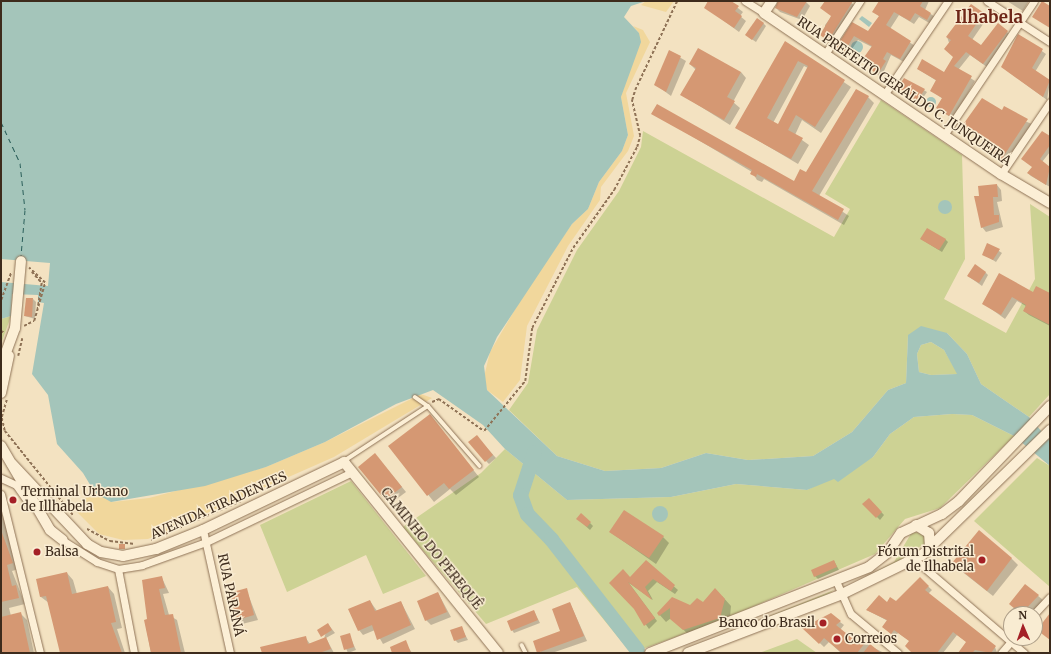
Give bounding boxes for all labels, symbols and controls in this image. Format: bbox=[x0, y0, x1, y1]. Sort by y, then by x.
district label: Ilhabela bbox=[955, 8, 1023, 28]
street label: RUA PREFEITO GERALDO C. JUNQUEIRA bbox=[794, 14, 1014, 170]
street label: AVENIDA TIRADENTES bbox=[148, 469, 290, 543]
place label: Terminal Urbano de Illhabela bbox=[21, 485, 128, 516]
street label: CAMINHO DO PEREQUÊ bbox=[377, 485, 485, 613]
marker: Terminal Urbano de Illhabela bbox=[8, 495, 18, 505]
place label: Balsa bbox=[45, 544, 79, 560]
place label: Fórum Distrital de Ilhabela bbox=[877, 545, 974, 576]
marker: Balsa bbox=[32, 547, 42, 557]
street label: RUA PARANÁ bbox=[214, 552, 246, 638]
marker: Fórum Distrital de Ilhabela bbox=[977, 555, 987, 565]
north arrow bbox=[1003, 606, 1043, 646]
text: N bbox=[1018, 608, 1027, 622]
place label: Banco do Brasil bbox=[719, 615, 815, 631]
marker: Banco do Brasil bbox=[818, 618, 828, 628]
place label: Correios bbox=[845, 631, 897, 647]
marker: Correios bbox=[832, 634, 842, 644]

